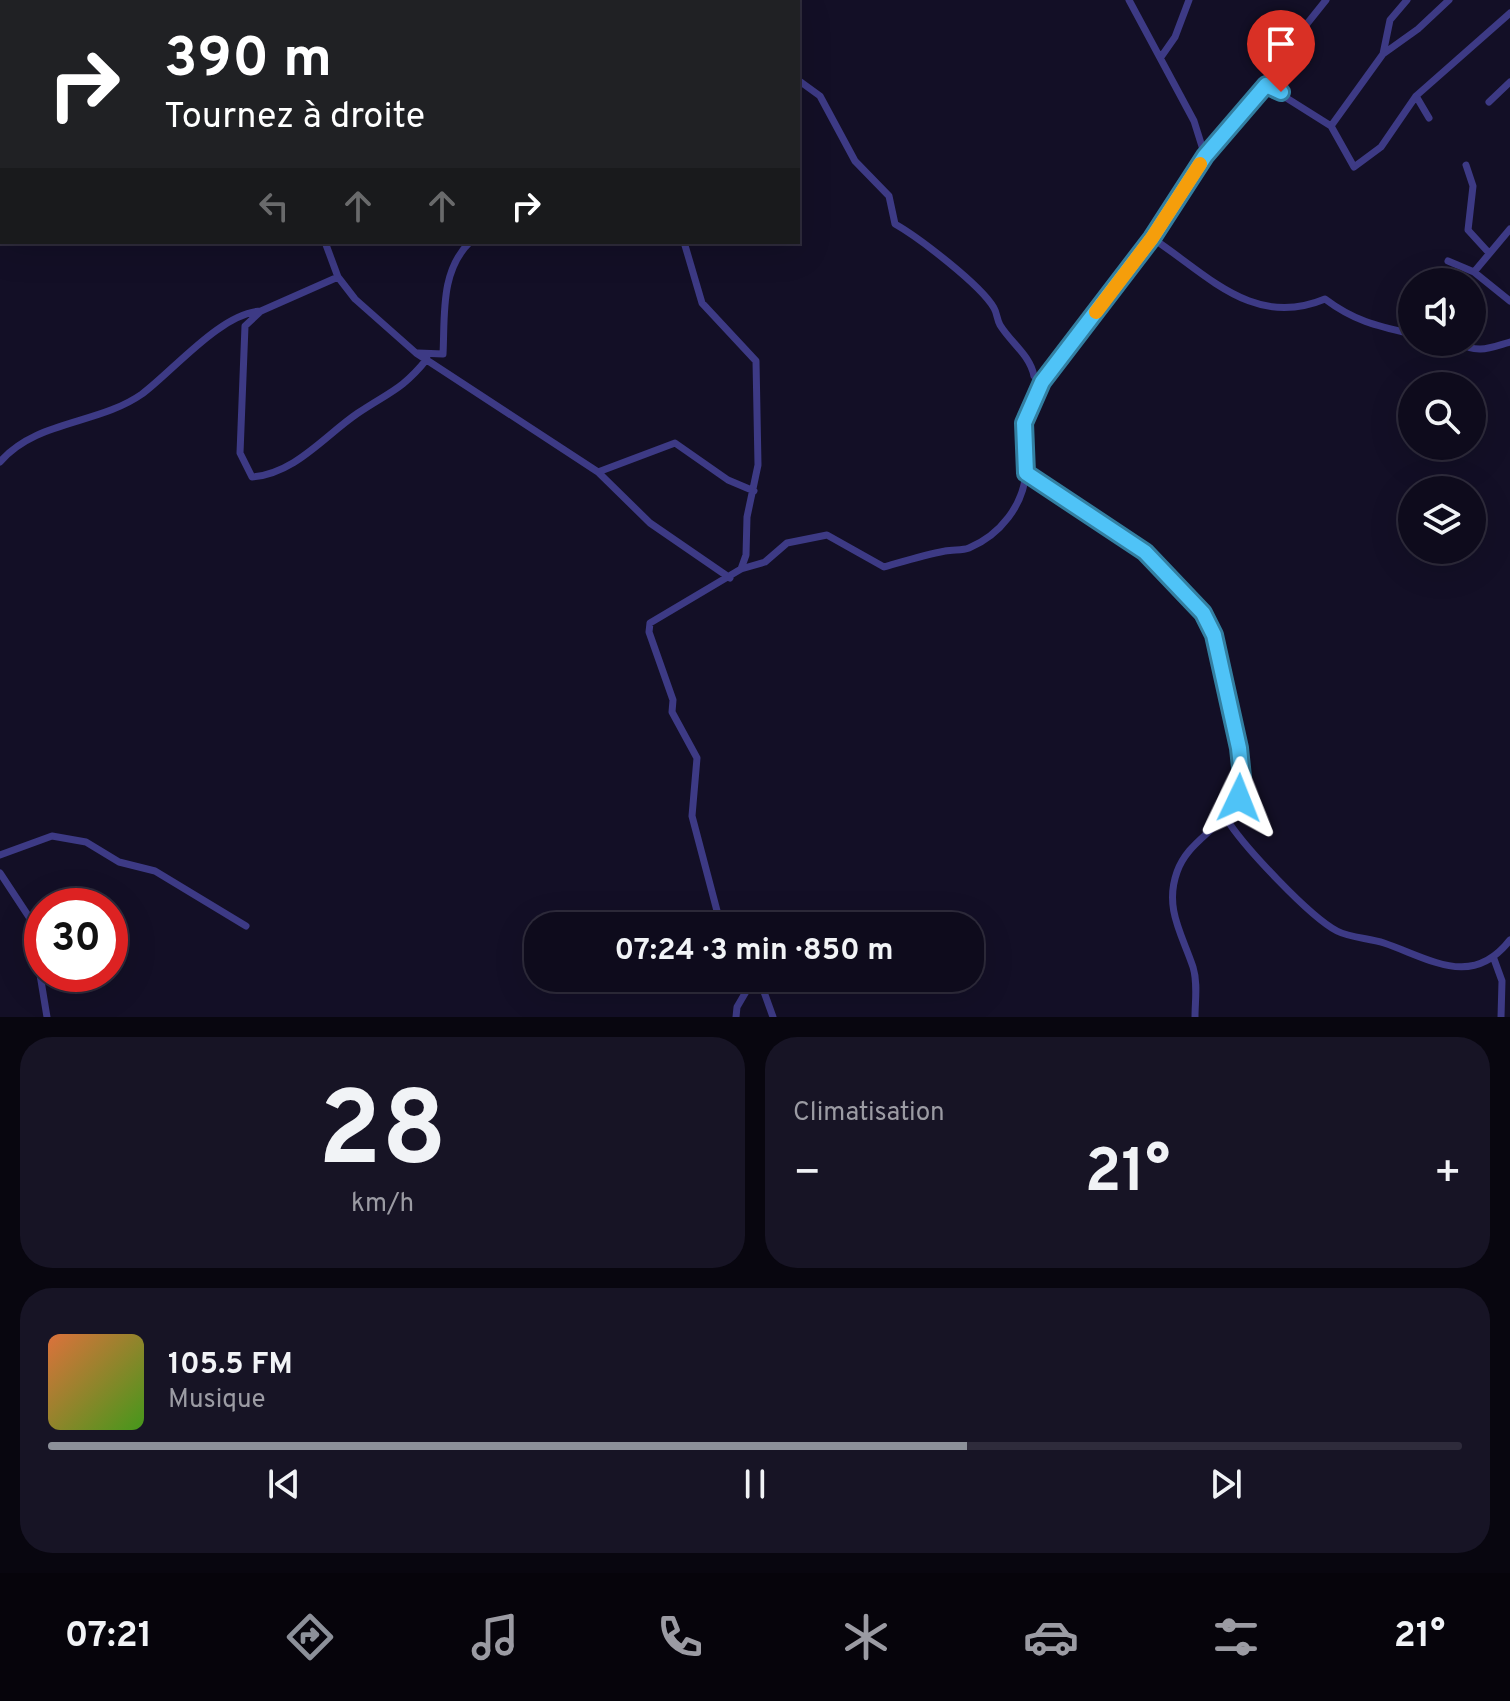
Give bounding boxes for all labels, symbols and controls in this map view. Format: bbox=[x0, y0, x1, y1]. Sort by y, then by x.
pin bbox=[1247, 10, 1315, 92]
icon: arrive bbox=[1259, 22, 1303, 66]
text: 390 m bbox=[164, 26, 332, 96]
icon: right bbox=[32, 32, 136, 136]
text: Tournez à droite bbox=[164, 95, 425, 141]
icon: left bbox=[252, 184, 296, 228]
icon: ahead bbox=[336, 184, 380, 228]
icon: ahead bbox=[420, 184, 464, 228]
icon: right bbox=[504, 184, 548, 228]
map controls bbox=[1398, 268, 1486, 564]
button: sound bbox=[1398, 268, 1486, 356]
button: search bbox=[1398, 372, 1486, 460]
button: layers bbox=[1398, 476, 1486, 564]
position arrow bbox=[1197, 756, 1281, 840]
speed limit sign: 30 bbox=[24, 888, 128, 992]
text: 07:24 · 3 min · 850 m bbox=[615, 933, 893, 970]
text: 28 bbox=[318, 1070, 447, 1202]
text: Climatisation bbox=[793, 1097, 945, 1130]
text: 21° bbox=[1085, 1137, 1170, 1213]
text: − bbox=[793, 1147, 821, 1203]
text: + bbox=[1434, 1147, 1462, 1203]
text: km/h bbox=[351, 1188, 414, 1221]
text: 105.5 FM bbox=[168, 1347, 293, 1384]
text: Musique bbox=[168, 1384, 265, 1417]
icon: previous bbox=[262, 1462, 306, 1506]
icon: pause bbox=[733, 1462, 777, 1506]
icon: next bbox=[1204, 1462, 1248, 1506]
icon: directions bbox=[282, 1609, 338, 1665]
icon: music bbox=[467, 1609, 523, 1665]
icon: phone bbox=[652, 1609, 708, 1665]
icon: climate bbox=[838, 1609, 894, 1665]
icon: car bbox=[1023, 1609, 1079, 1665]
icon: filters bbox=[1208, 1609, 1264, 1665]
text: 07:21 bbox=[65, 1614, 152, 1660]
text: 21° bbox=[1394, 1614, 1445, 1660]

